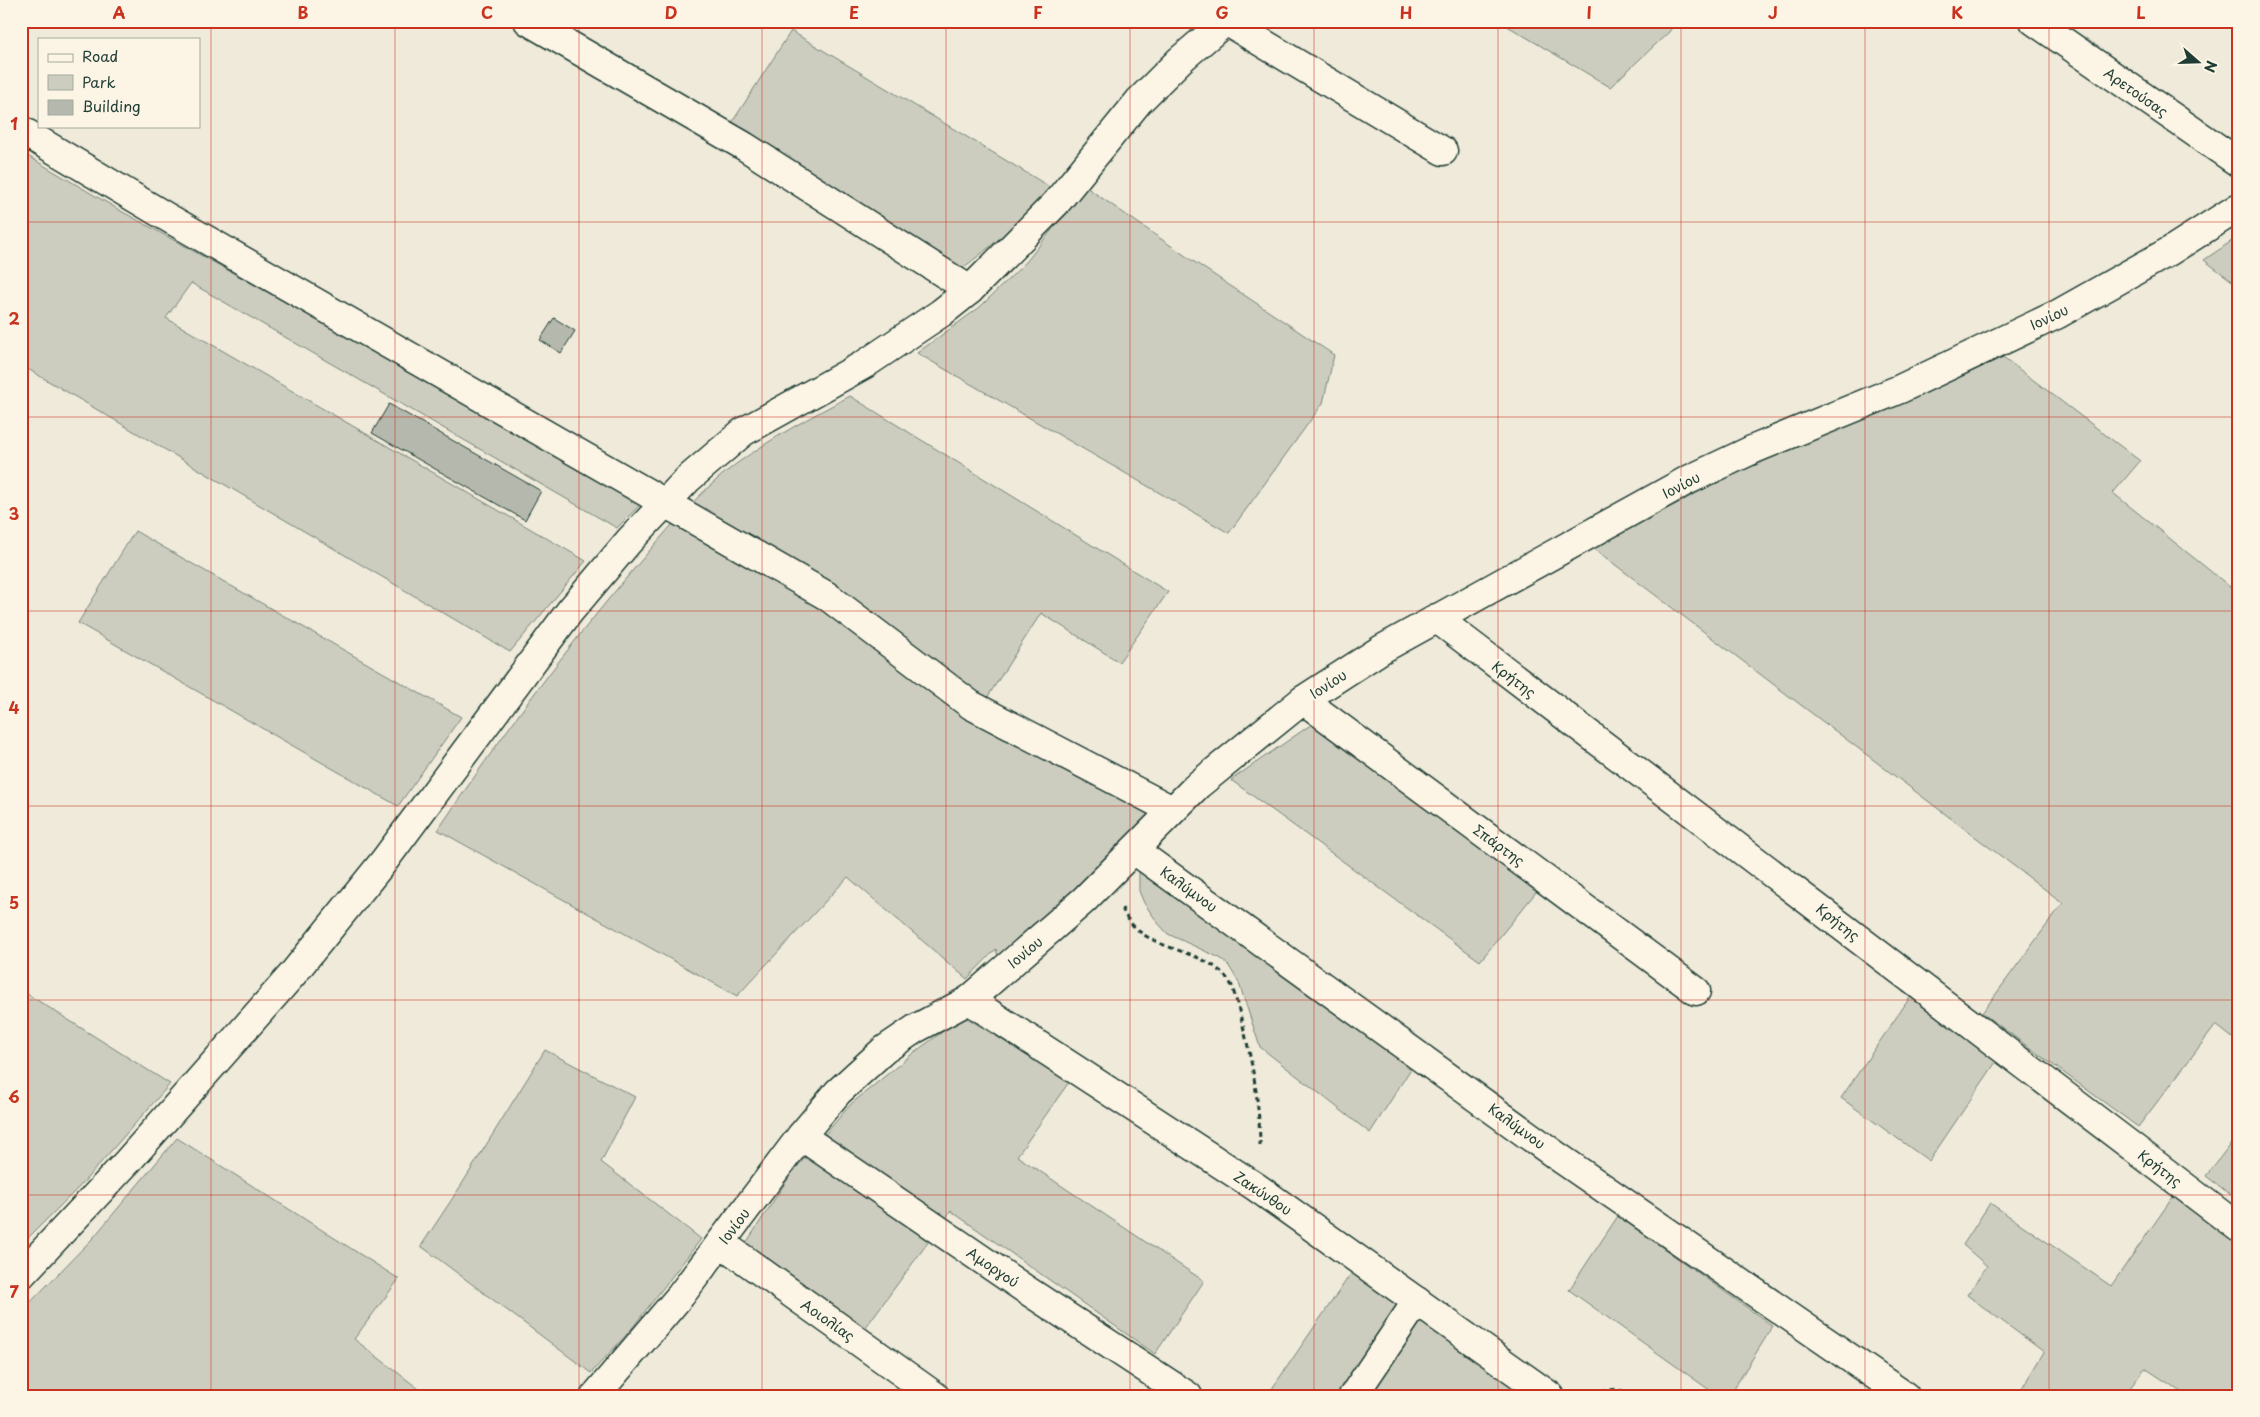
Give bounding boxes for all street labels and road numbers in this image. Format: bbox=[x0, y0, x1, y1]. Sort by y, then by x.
street label: Αρετούσας bbox=[2100, 62, 2172, 122]
street label: Ιονίου bbox=[2026, 299, 2072, 335]
street label: Ιονίου bbox=[1658, 466, 1704, 504]
street label: Κρήτης bbox=[1488, 655, 1540, 703]
street label: Ιονίου bbox=[1305, 664, 1351, 704]
street label: Σπάρτης bbox=[1469, 819, 1529, 871]
street label: Καλύμνου bbox=[1156, 861, 1222, 917]
street label: Κρήτης bbox=[1812, 898, 1864, 946]
street label: Ιονίου bbox=[1003, 931, 1047, 973]
street label: Καλύμνου bbox=[1484, 1098, 1550, 1154]
street label: Κρήτης bbox=[2134, 1144, 2186, 1192]
street label: Ζακύνθου bbox=[1230, 1166, 1296, 1220]
street label: Ιονίου bbox=[713, 1204, 755, 1248]
street label: Αμοργού bbox=[963, 1242, 1023, 1292]
street label: Αοιολίας bbox=[797, 1294, 859, 1346]

